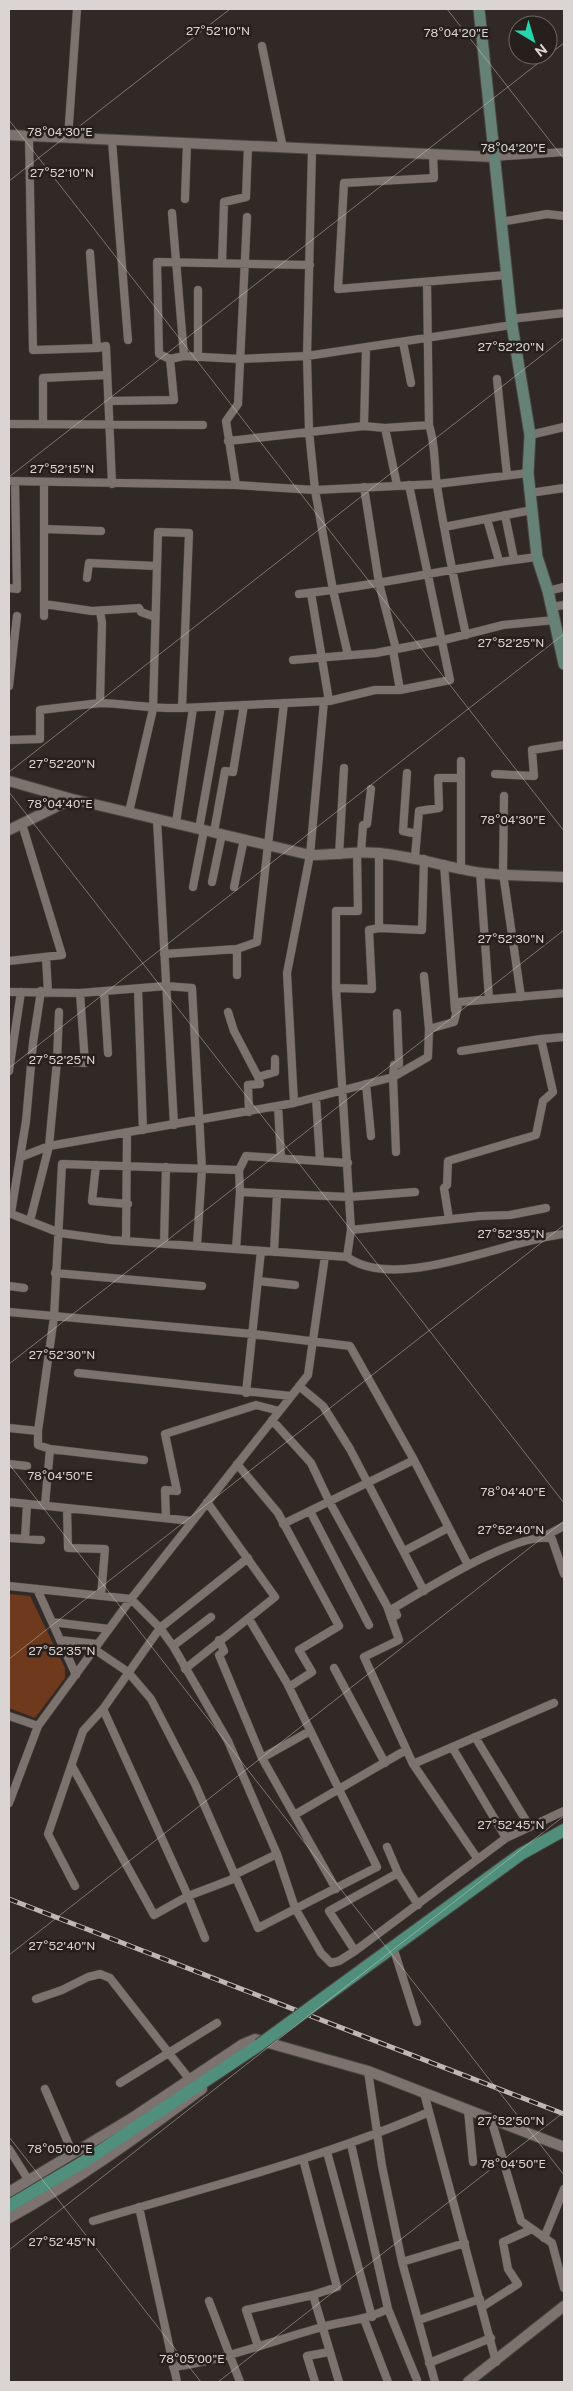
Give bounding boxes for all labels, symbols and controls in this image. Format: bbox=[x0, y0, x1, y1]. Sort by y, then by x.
north arrow bbox=[508, 15, 558, 65]
text: 27°52'10"N bbox=[186, 24, 250, 38]
text: 78°04'20"E bbox=[423, 26, 489, 40]
text: N bbox=[532, 41, 550, 60]
text: 78°04'30"E bbox=[27, 125, 93, 139]
text: 78°04'20"E bbox=[480, 141, 546, 155]
text: 27°52'10"N bbox=[30, 166, 94, 180]
text: 27°52'20"N bbox=[478, 340, 544, 354]
text: 27°52'15"N bbox=[30, 462, 94, 476]
text: 27°52'25"N bbox=[478, 636, 544, 650]
text: 27°52'20"N bbox=[29, 757, 95, 771]
text: 78°04'40"E bbox=[27, 797, 93, 811]
text: 78°04'30"E bbox=[480, 813, 546, 827]
text: 27°52'30"N bbox=[478, 932, 544, 946]
text: 27°52'25"N bbox=[29, 1053, 95, 1067]
text: 27°52'35"N bbox=[477, 1227, 545, 1241]
text: 27°52'30"N bbox=[29, 1348, 95, 1362]
text: 78°04'50"E bbox=[27, 1469, 93, 1483]
text: 78°04'40"E bbox=[480, 1485, 546, 1499]
text: 27°52'40"N bbox=[478, 1523, 544, 1537]
text: 27°52'35"N bbox=[28, 1644, 96, 1658]
text: 27°52'45"N bbox=[477, 1818, 545, 1832]
text: 27°52'40"N bbox=[29, 1939, 95, 1953]
text: 27°52'50"N bbox=[478, 2114, 544, 2128]
text: 78°05'00"E bbox=[27, 2142, 93, 2156]
text: 78°04'50"E bbox=[480, 2157, 546, 2171]
text: 27°52'45"N bbox=[28, 2235, 96, 2249]
text: 78°05'00"E bbox=[159, 2352, 225, 2366]

